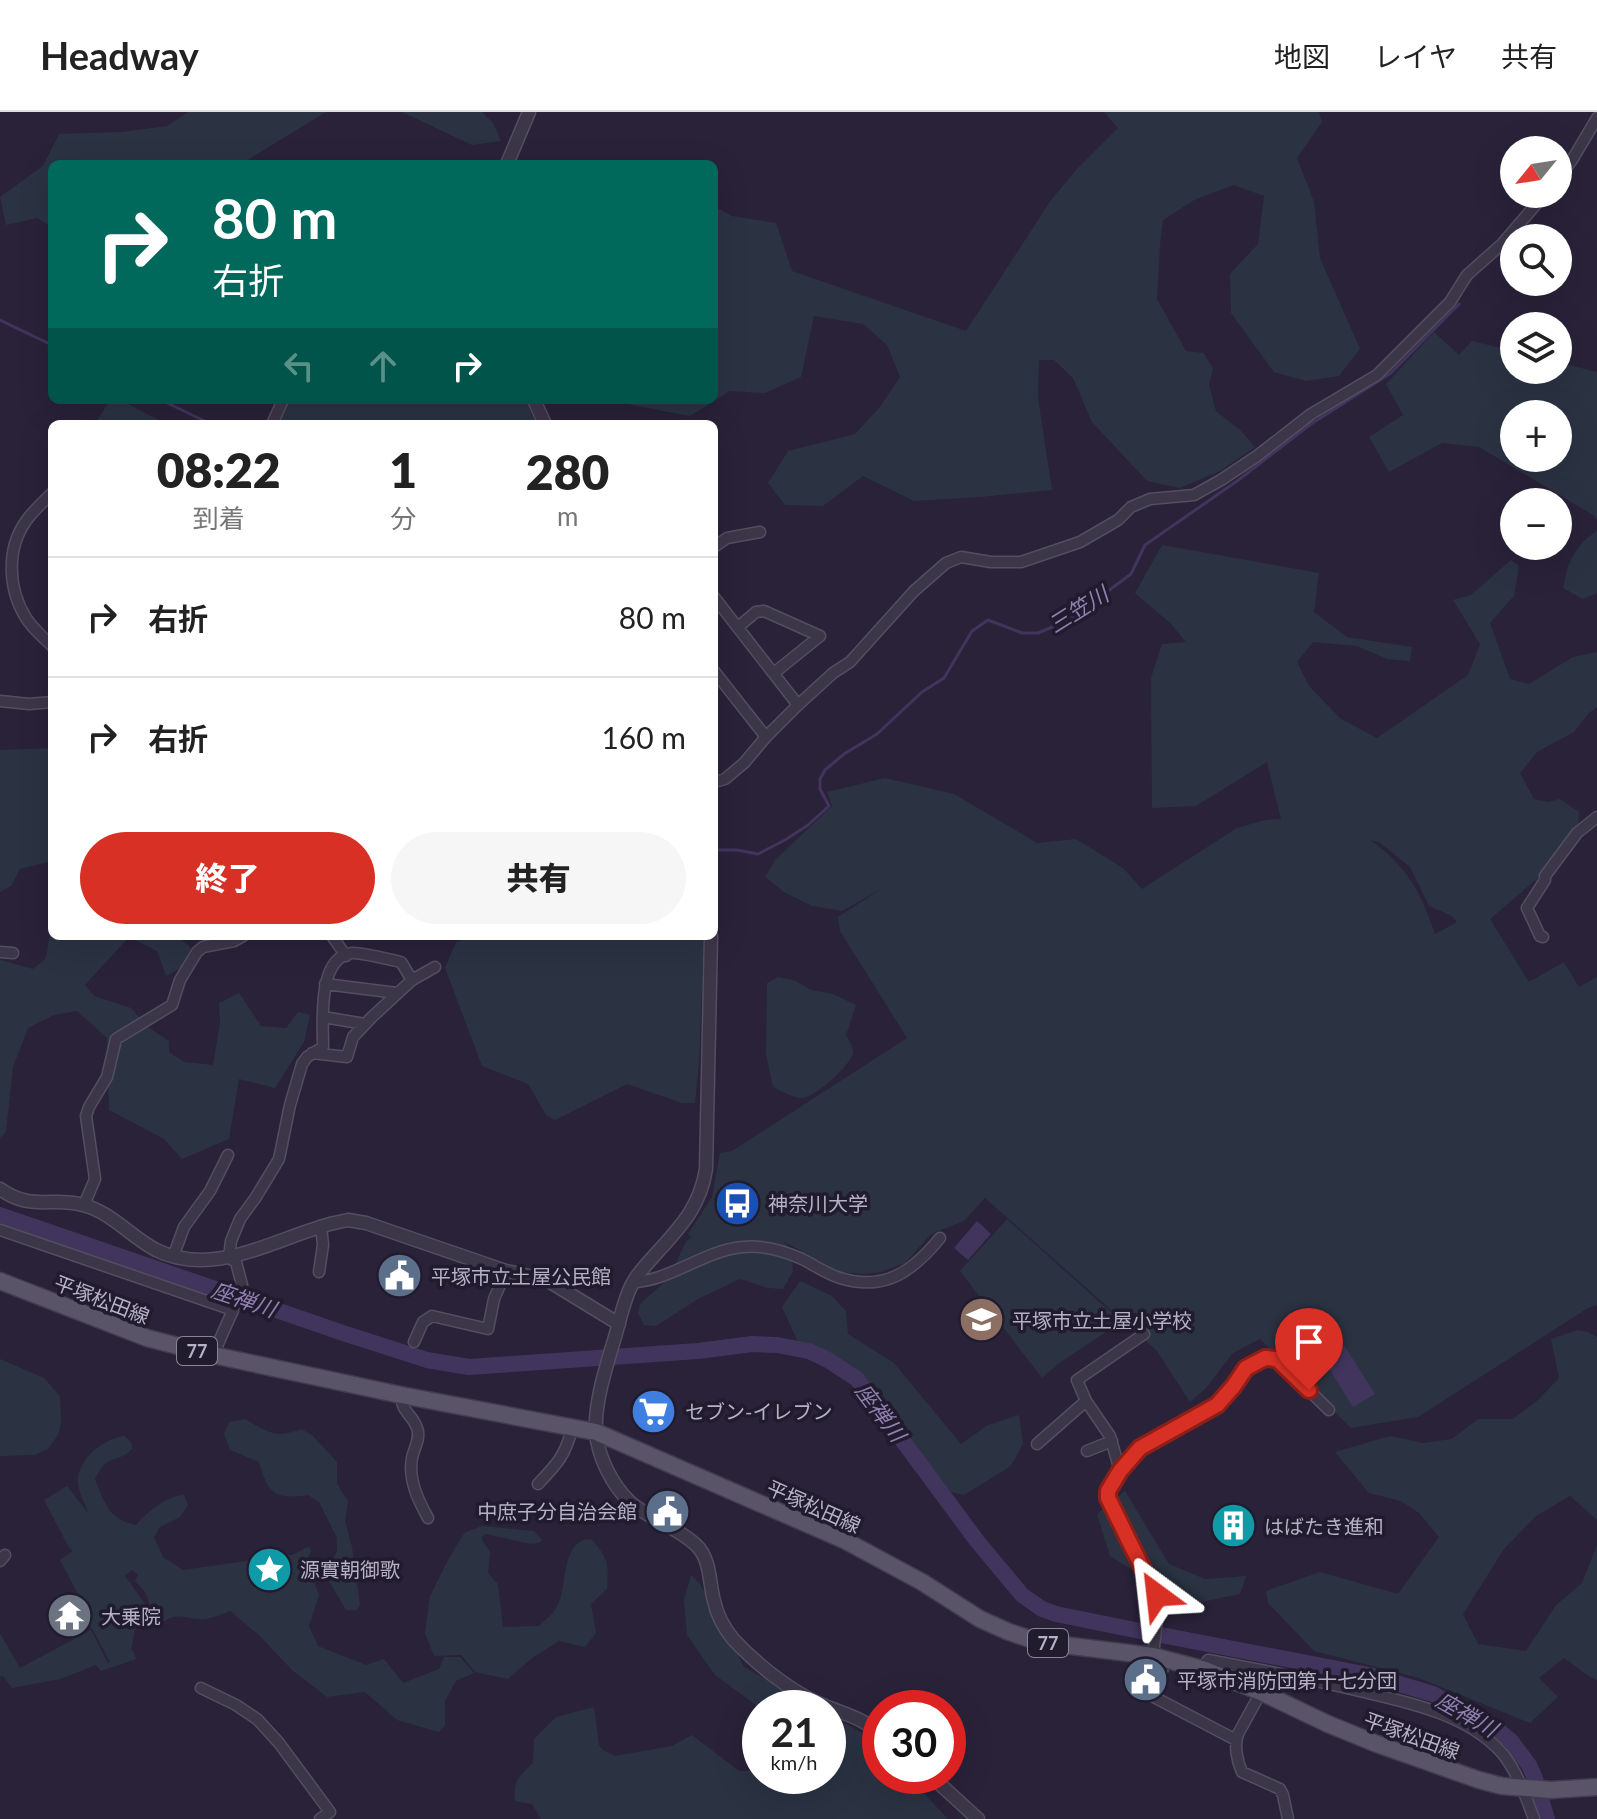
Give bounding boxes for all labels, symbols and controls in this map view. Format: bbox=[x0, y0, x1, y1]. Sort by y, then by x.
text: Headway bbox=[40, 32, 199, 78]
text: 地図 bbox=[1274, 39, 1330, 73]
text: レイヤ bbox=[1374, 39, 1457, 73]
text: 共有 bbox=[1501, 39, 1557, 73]
north arrow bbox=[1500, 136, 1572, 208]
map controls bbox=[1500, 136, 1572, 560]
text: 80 m bbox=[212, 184, 337, 251]
icon: right bbox=[80, 192, 184, 296]
button: search bbox=[1500, 224, 1572, 296]
text: 右折 bbox=[212, 258, 284, 302]
button: layers bbox=[1500, 312, 1572, 384]
icon: left bbox=[277, 344, 321, 388]
icon: ahead bbox=[361, 344, 405, 388]
icon: right bbox=[445, 344, 489, 388]
button: + bbox=[1500, 400, 1572, 472]
text: 08:22 bbox=[157, 441, 281, 498]
text: 1 bbox=[389, 441, 417, 498]
text: 280 bbox=[526, 443, 609, 500]
button: − bbox=[1500, 488, 1572, 560]
text: m bbox=[557, 500, 578, 532]
text: 到着 bbox=[193, 502, 245, 534]
text: 分 bbox=[390, 502, 416, 534]
water label: 三笠川 bbox=[1043, 579, 1115, 638]
icon: right bbox=[80, 595, 124, 639]
text: 80 m bbox=[619, 599, 686, 635]
text: 右折 bbox=[148, 600, 208, 636]
icon: right bbox=[80, 715, 124, 759]
text: 160 m bbox=[601, 719, 686, 755]
text: 右折 bbox=[148, 720, 208, 756]
button: 終了 bbox=[80, 832, 375, 924]
button: 共有 bbox=[391, 832, 686, 924]
bus stop icon: 神奈川大学 bbox=[713, 1179, 761, 1227]
place label: 神奈川大学 bbox=[768, 1191, 868, 1215]
public building icon: 平塚市立土屋公民館 bbox=[376, 1252, 424, 1300]
place label: 平塚市立土屋公民館 bbox=[431, 1264, 611, 1288]
street label: 平塚松田線 bbox=[51, 1270, 153, 1328]
water label: 座禅川 bbox=[208, 1275, 281, 1323]
school or university icon: 平塚市立土屋小学校 bbox=[957, 1296, 1005, 1344]
place label: 平塚市立土屋小学校 bbox=[1012, 1308, 1192, 1332]
pin bbox=[1275, 1308, 1343, 1390]
icon: arrive bbox=[1287, 1320, 1331, 1364]
road number: 77 bbox=[177, 1337, 217, 1365]
water label: 座禅川 bbox=[850, 1378, 913, 1448]
supermarket icon: セブン-イレブン bbox=[630, 1387, 678, 1435]
place label: セブン-イレブン bbox=[685, 1399, 832, 1423]
street label: 平塚松田線 bbox=[763, 1475, 865, 1537]
public building icon: 中庶子分自治会館 bbox=[644, 1487, 692, 1535]
place label: 中庶子分自治会館 bbox=[477, 1499, 637, 1523]
building icon: はばたき進和 bbox=[1209, 1502, 1257, 1550]
place label: はばたき進和 bbox=[1264, 1514, 1384, 1538]
place icon: 源實朝御歌 bbox=[245, 1545, 293, 1593]
position arrow bbox=[1115, 1553, 1199, 1637]
place label: 源實朝御歌 bbox=[300, 1557, 400, 1581]
temple icon: 大乗院 bbox=[46, 1592, 94, 1640]
place label: 大乗院 bbox=[101, 1604, 161, 1628]
road number: 77 bbox=[1028, 1629, 1068, 1657]
public building icon: 平塚市消防団第十七分団 bbox=[1122, 1656, 1170, 1704]
place label: 平塚市消防団第十七分団 bbox=[1177, 1668, 1397, 1692]
water label: 座禅川 bbox=[1432, 1686, 1504, 1743]
speed limit sign: 30 bbox=[862, 1690, 966, 1794]
street label: 平塚松田線 bbox=[1361, 1707, 1463, 1763]
text: 21 bbox=[771, 1708, 817, 1756]
text: km/h bbox=[771, 1750, 817, 1774]

